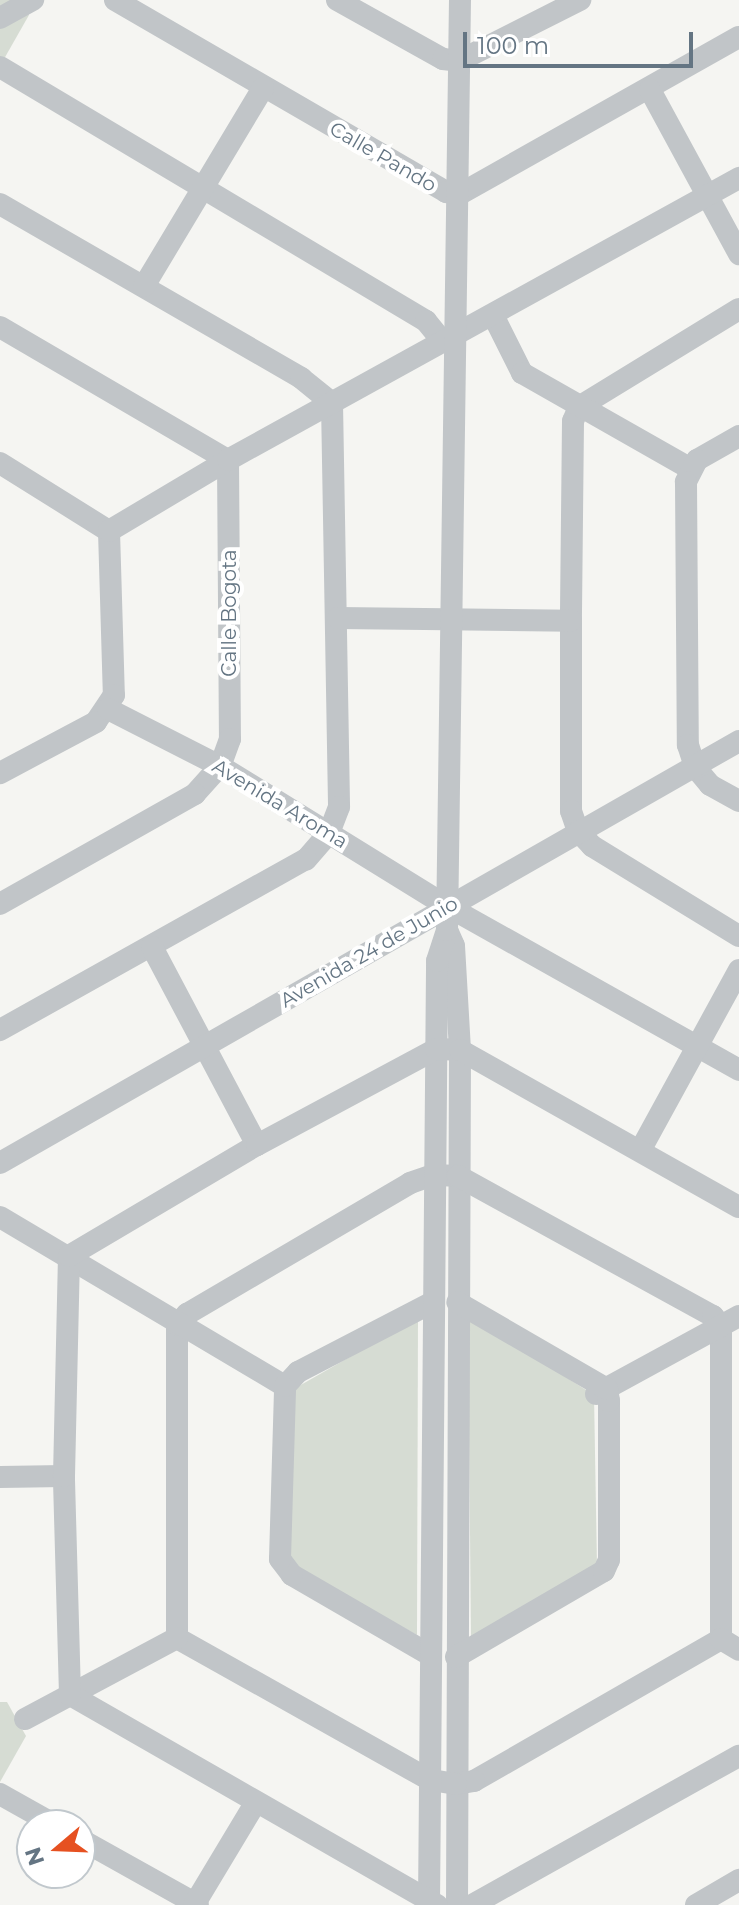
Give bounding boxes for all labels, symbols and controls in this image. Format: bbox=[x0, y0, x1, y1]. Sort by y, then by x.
scale bar bbox=[467, 16, 697, 66]
text: 100 m bbox=[477, 31, 549, 60]
street label: Calle Pando bbox=[325, 117, 441, 197]
street label: Calle Bogota bbox=[217, 549, 241, 677]
street label: Avenida Aroma bbox=[208, 754, 352, 854]
street label: Avenida 24 de Junio bbox=[276, 891, 462, 1013]
north arrow bbox=[16, 1809, 96, 1889]
text: N bbox=[19, 1844, 50, 1869]

